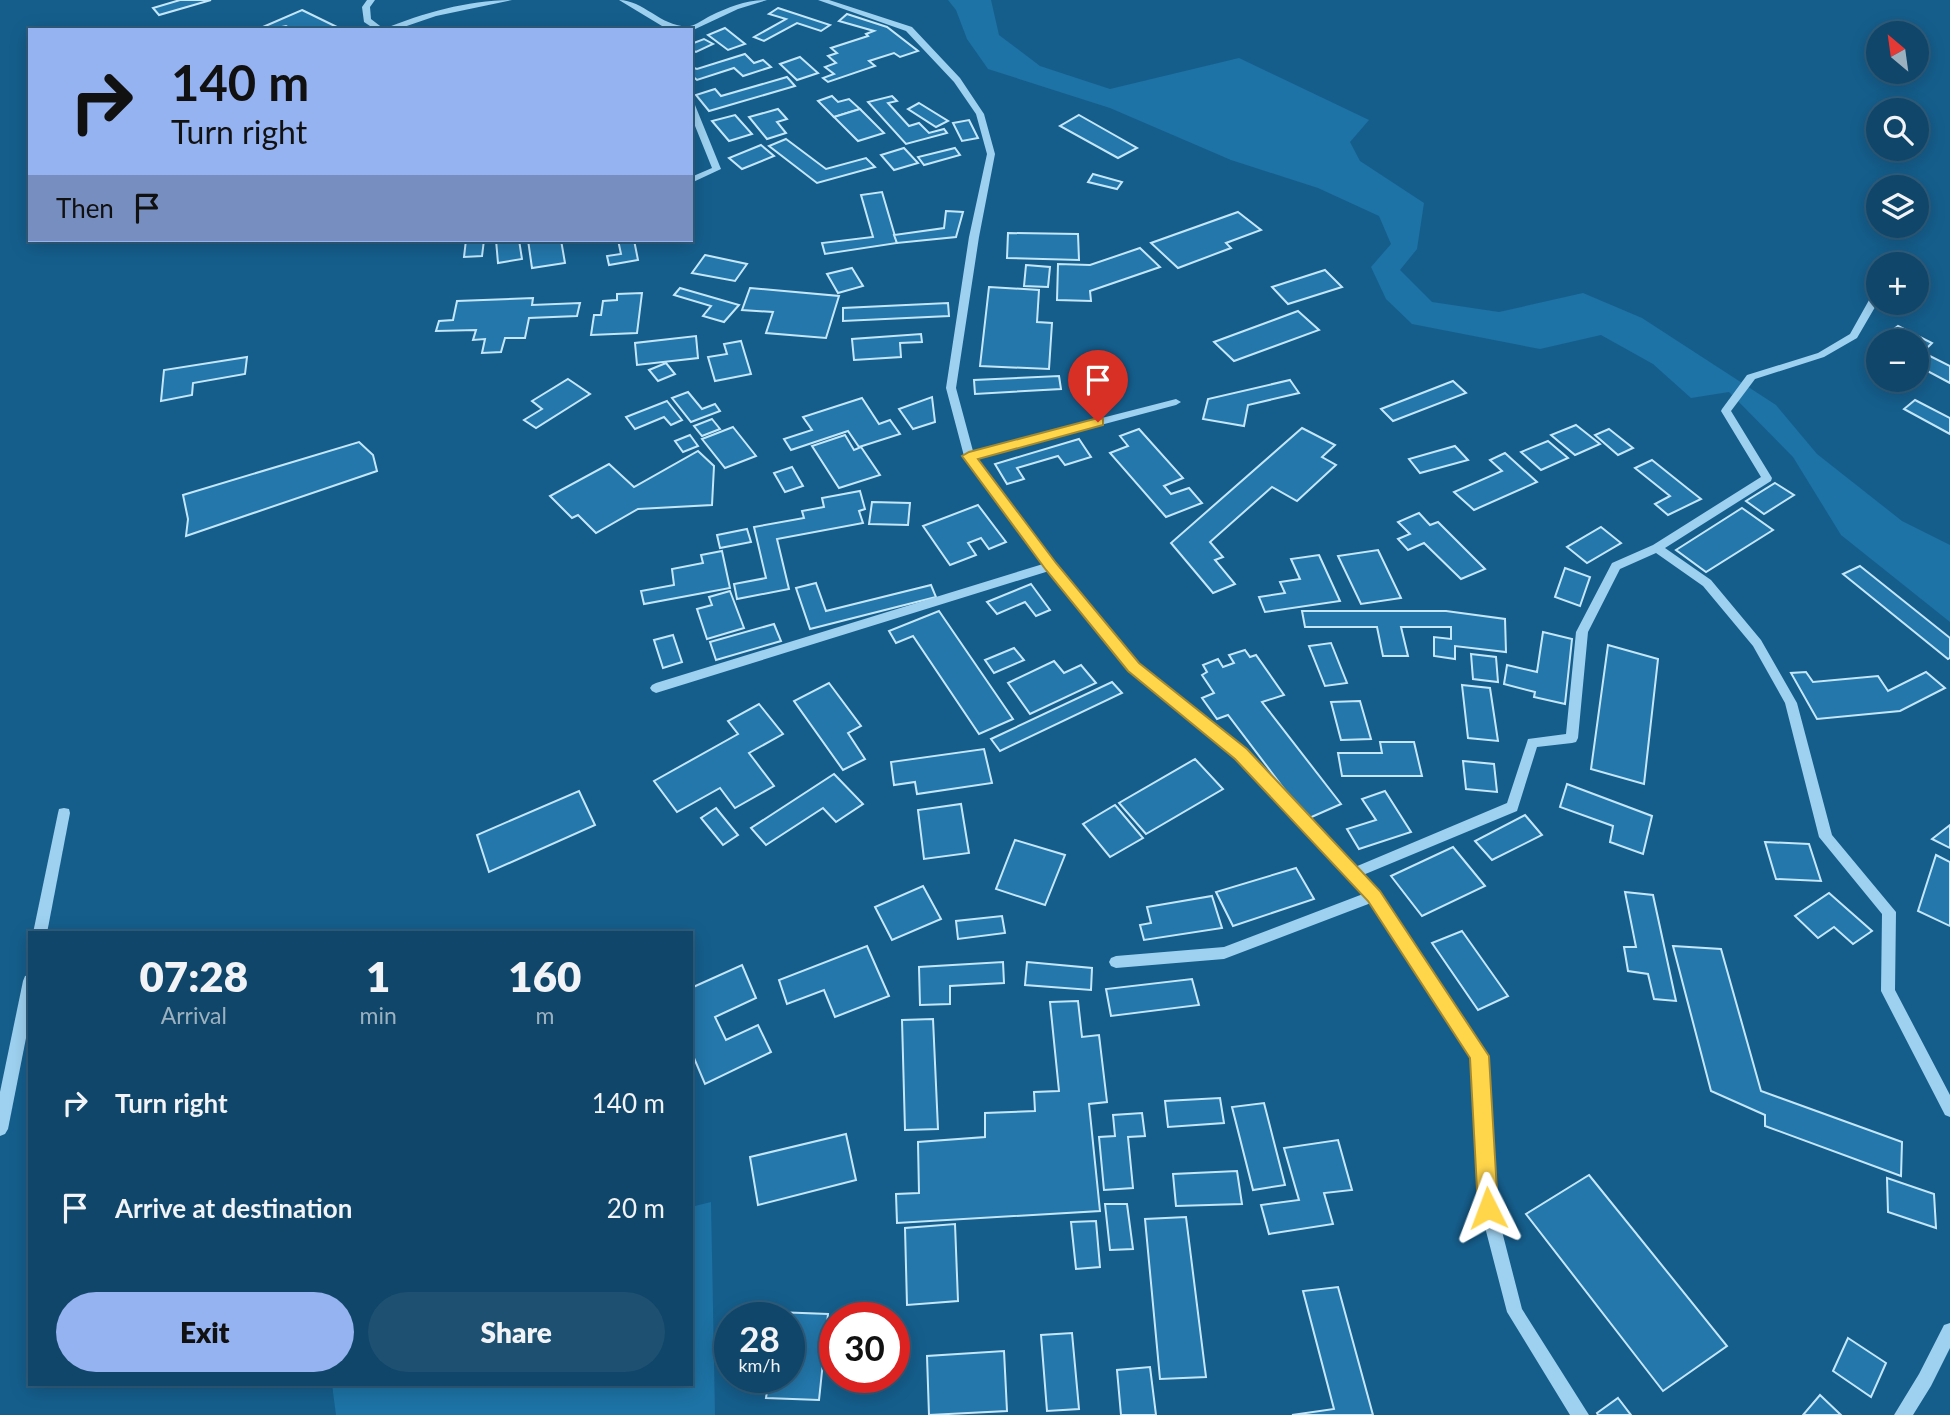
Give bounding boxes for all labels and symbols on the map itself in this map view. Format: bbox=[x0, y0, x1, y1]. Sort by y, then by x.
north arrow bbox=[1866, 21, 1928, 84]
pin bbox=[1068, 350, 1128, 422]
position arrow bbox=[1451, 1171, 1525, 1245]
speed limit sign: 30 bbox=[819, 1302, 910, 1393]

